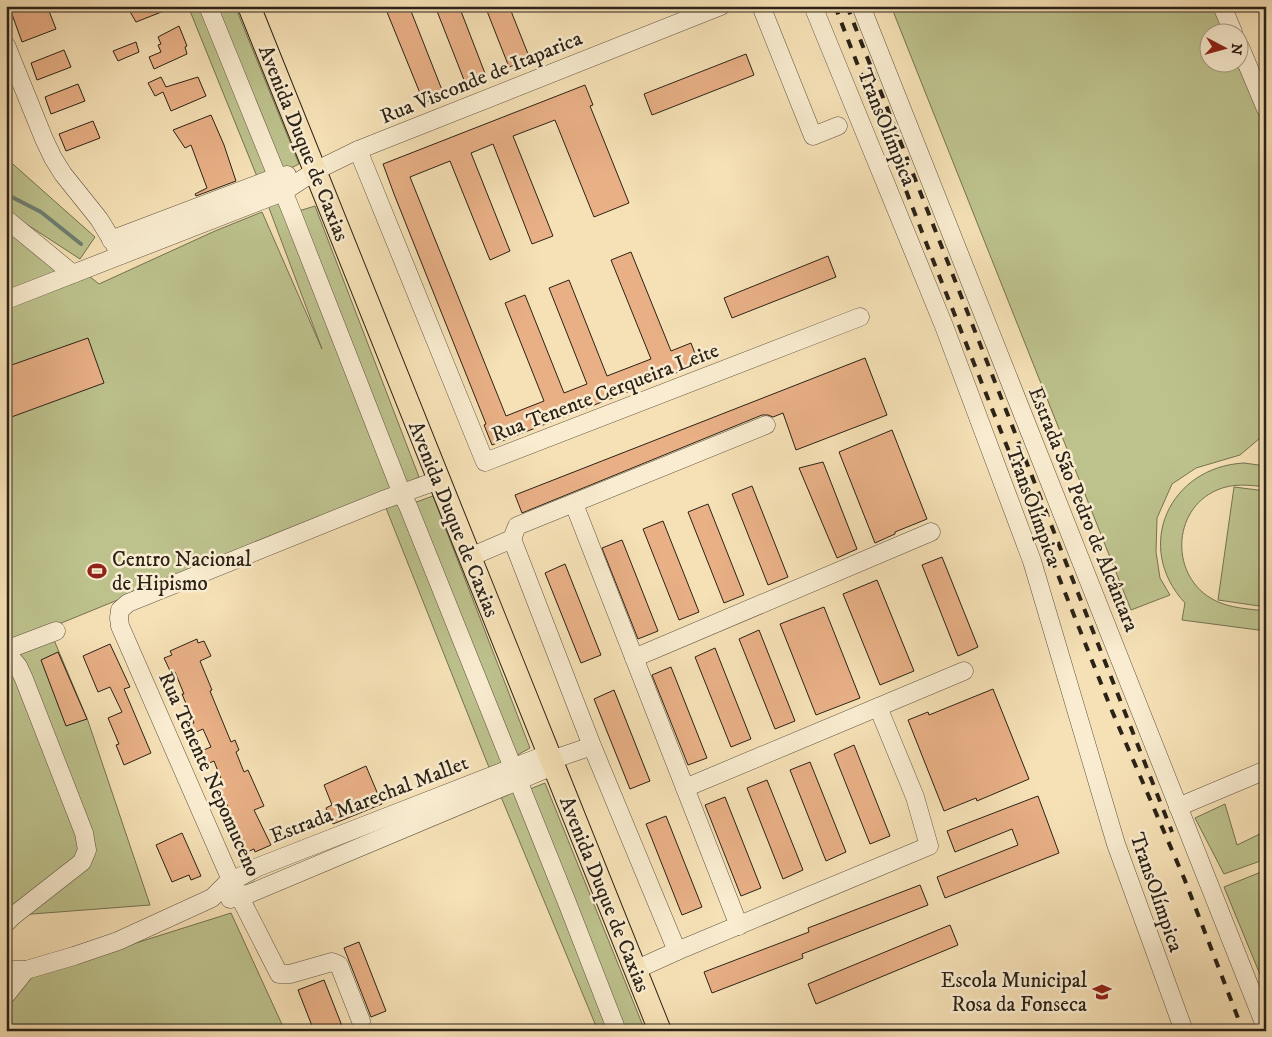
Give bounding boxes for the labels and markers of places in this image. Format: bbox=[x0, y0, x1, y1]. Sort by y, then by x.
place label: Centro Nacional de Hipismo bbox=[112, 547, 252, 597]
sports icon: Centro Nacional de Hipismo bbox=[86, 560, 108, 582]
place label: Escola Municipal Rosa da Fonseca bbox=[941, 968, 1088, 1018]
school or university icon: Escola Municipal Rosa da Fonseca bbox=[1091, 981, 1113, 1003]

